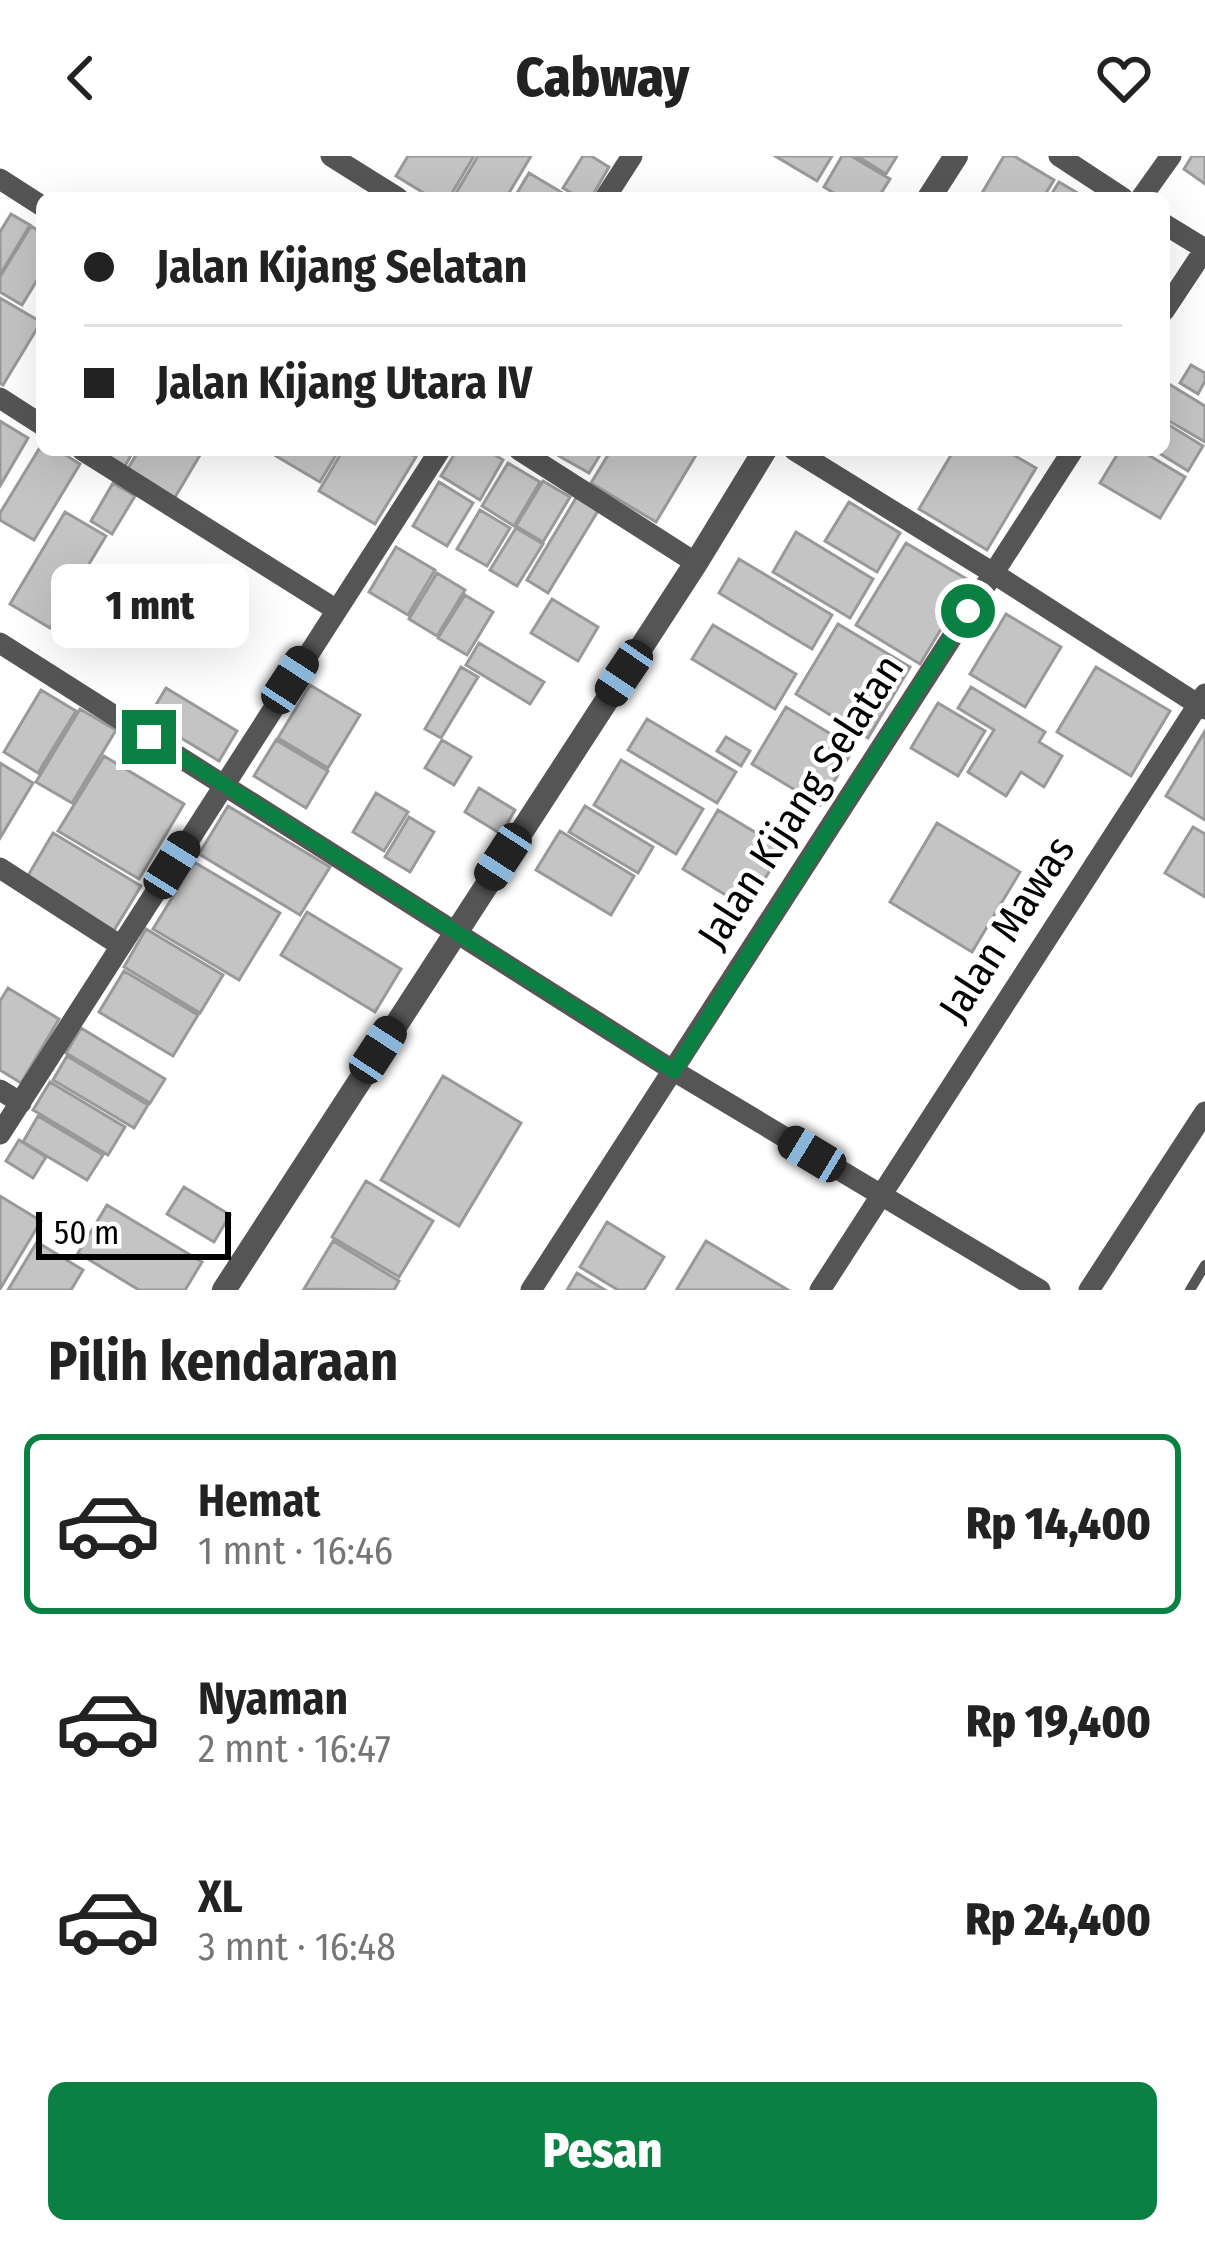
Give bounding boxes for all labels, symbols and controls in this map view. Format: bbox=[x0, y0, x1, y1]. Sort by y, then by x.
icon: back bbox=[48, 45, 114, 111]
icon: heart bbox=[1091, 45, 1157, 111]
text: Cabway bbox=[516, 46, 689, 110]
text: Jalan Kijang Selatan bbox=[156, 240, 527, 294]
text: Jalan Kijang Utara IV bbox=[156, 356, 532, 410]
callout: 1 mnt bbox=[50, 563, 248, 647]
text: 1 mnt bbox=[106, 583, 194, 629]
route start bbox=[941, 584, 995, 638]
car bbox=[589, 633, 659, 713]
car bbox=[255, 640, 325, 720]
street label: Jalan Kijang Selatan bbox=[687, 645, 914, 958]
route end bbox=[122, 710, 176, 764]
car bbox=[468, 817, 538, 897]
car bbox=[138, 825, 206, 905]
street label: Jalan Mawas bbox=[929, 827, 1085, 1030]
car bbox=[343, 1010, 413, 1090]
car bbox=[772, 1120, 852, 1188]
scale bar bbox=[36, 1206, 231, 1259]
text: 50 m bbox=[54, 1213, 119, 1253]
text: Pilih kendaraan bbox=[48, 1330, 398, 1394]
icon: car bbox=[54, 1470, 162, 1578]
text: Hemat bbox=[198, 1474, 320, 1528]
text: Rp 14,400 bbox=[966, 1497, 1151, 1551]
text: 1 mnt · 16:46 bbox=[198, 1528, 393, 1574]
icon: car bbox=[54, 1668, 162, 1776]
text: Nyaman bbox=[198, 1672, 348, 1726]
text: Rp 19,400 bbox=[966, 1695, 1151, 1749]
text: 2 mnt · 16:47 bbox=[198, 1726, 391, 1772]
icon: car bbox=[54, 1866, 162, 1974]
text: XL bbox=[198, 1870, 243, 1924]
text: Rp 24,400 bbox=[965, 1893, 1151, 1947]
text: 3 mnt · 16:48 bbox=[198, 1924, 396, 1970]
button: Pesan bbox=[48, 2082, 1157, 2220]

